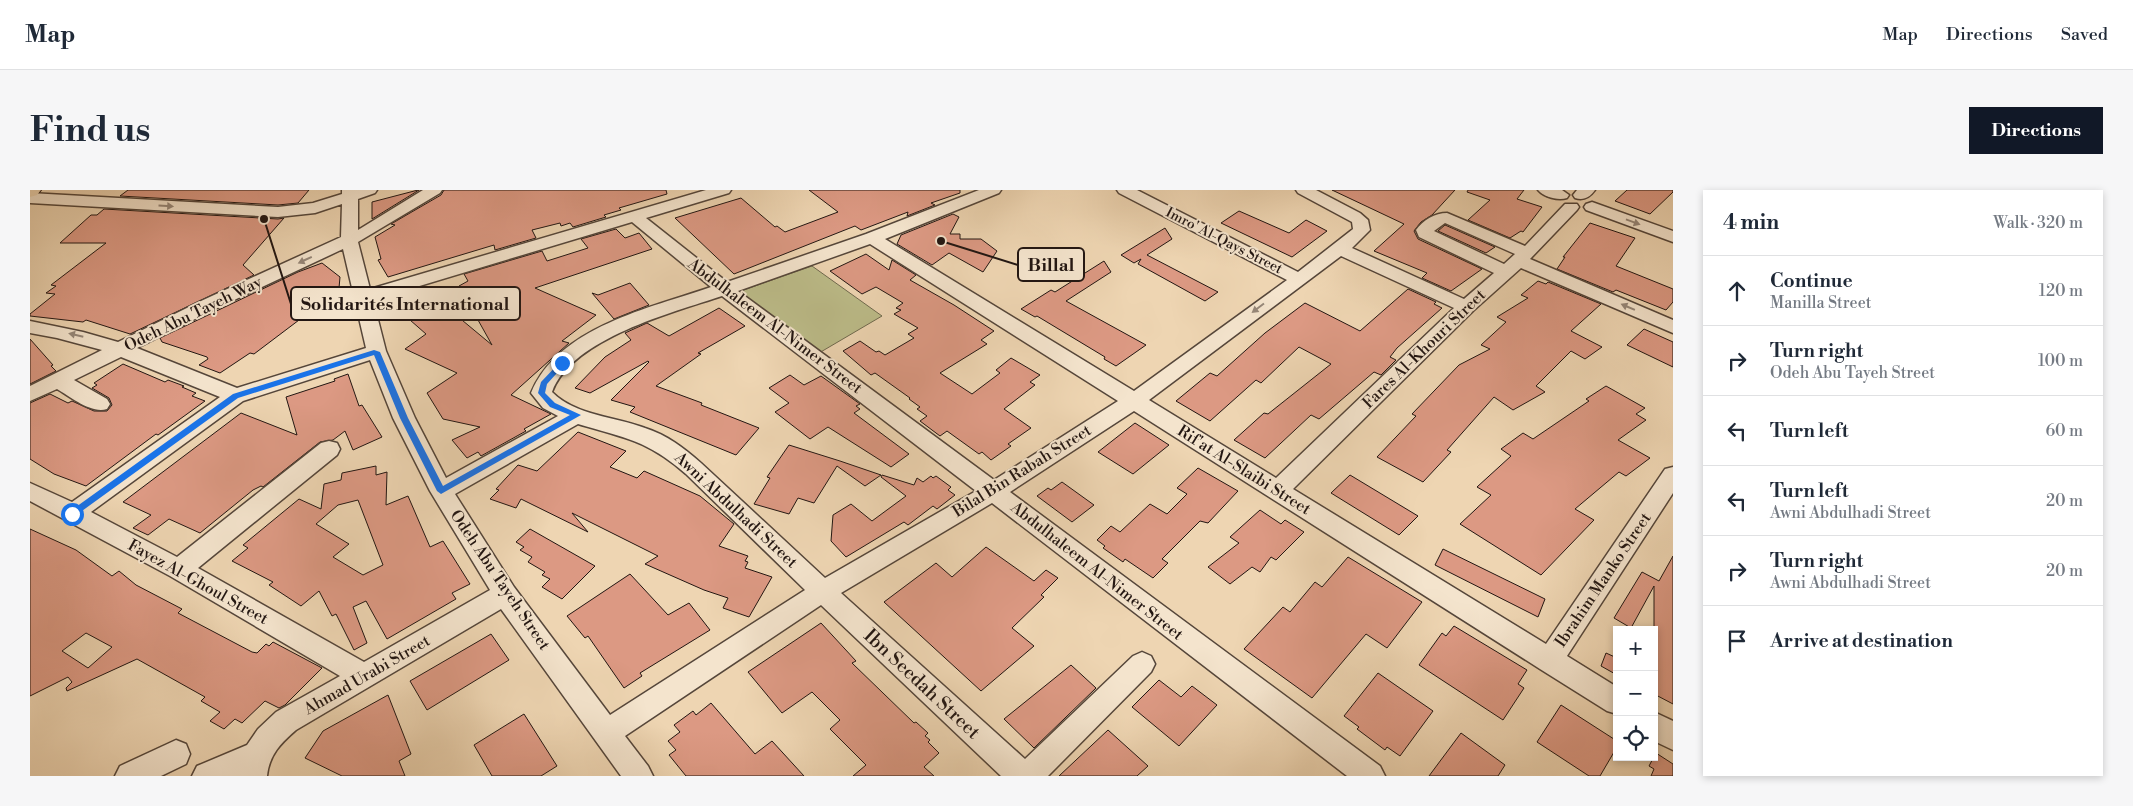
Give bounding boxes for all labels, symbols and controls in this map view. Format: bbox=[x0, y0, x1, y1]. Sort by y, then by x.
text: Map bbox=[25, 20, 75, 50]
text: Map bbox=[1882, 23, 1918, 46]
text: Directions bbox=[1946, 23, 2033, 46]
text: Saved bbox=[2061, 23, 2108, 46]
button: Directions bbox=[1969, 107, 2103, 154]
text: Find us bbox=[30, 109, 150, 152]
one-way arrow bbox=[158, 202, 174, 210]
street label: Imro' Al-Qays Street bbox=[1163, 204, 1285, 278]
text: 4 min bbox=[1723, 210, 1779, 236]
text: Walk · 320 m bbox=[1993, 213, 2083, 233]
one-way arrow bbox=[1626, 218, 1641, 226]
callout: Billal bbox=[1018, 248, 1084, 281]
street label: Abdulhaleem Al-Nimer Street bbox=[683, 253, 867, 398]
text: Billal bbox=[1028, 254, 1074, 277]
one-way arrow bbox=[298, 256, 312, 264]
text: Continue bbox=[1770, 269, 1853, 293]
street label: Odeh Abu Tayeh Way bbox=[121, 272, 265, 356]
icon: ahead bbox=[1723, 277, 1751, 305]
text: 120 m bbox=[2039, 281, 2083, 301]
street label: Fares Al-Khouri Street bbox=[1358, 285, 1490, 413]
callout: Solidarités International bbox=[291, 287, 520, 320]
text: Solidarités International bbox=[301, 293, 509, 316]
text: Manilla Street bbox=[1770, 293, 1871, 313]
one-way arrow bbox=[1252, 302, 1265, 313]
one-way arrow bbox=[1621, 303, 1635, 311]
one-way arrow bbox=[69, 331, 84, 339]
text: Turn right bbox=[1770, 339, 1863, 363]
icon: right bbox=[1723, 347, 1751, 375]
text: 100 m bbox=[2038, 351, 2083, 371]
route end bbox=[551, 352, 574, 375]
text: Odeh Abu Tayeh Street bbox=[1770, 363, 1935, 383]
icon: left bbox=[1723, 417, 1751, 445]
text: Turn left bbox=[1770, 419, 1849, 443]
street label: Bilal Bin Rabah Street bbox=[948, 420, 1095, 522]
street label: Rif'at Al-Slaibi Street bbox=[1174, 421, 1315, 519]
text: 60 m bbox=[2045, 421, 2083, 441]
street label: Awni Abdulhadi Street bbox=[670, 447, 802, 572]
text: Turn left bbox=[1770, 479, 1849, 503]
icon: left bbox=[1723, 487, 1751, 515]
text: 20 m bbox=[2046, 491, 2083, 511]
street label: Abdulhaleem Al-Nimer Street bbox=[1006, 497, 1188, 645]
route start bbox=[61, 503, 84, 526]
text: Awni Abdulhadi Street bbox=[1770, 503, 1931, 523]
street label: Odeh Abu Tayeh Street bbox=[446, 506, 555, 654]
street label: Ibrahim Manko Street bbox=[1551, 509, 1656, 651]
street label: Fayez Al-Ghoul Street bbox=[124, 535, 272, 629]
text: Turn right bbox=[1770, 549, 1863, 573]
icon: right bbox=[1723, 557, 1751, 585]
text: 20 m bbox=[2046, 561, 2083, 581]
text: Awni Abdulhadi Street bbox=[1770, 573, 1931, 593]
street label: Ibn Seedah Street bbox=[859, 624, 985, 744]
map controls bbox=[1613, 626, 1658, 761]
button: + bbox=[1613, 626, 1658, 671]
icon: arrive bbox=[1723, 627, 1751, 655]
text: Arrive at destination bbox=[1770, 629, 1953, 653]
street label: Ahmad Urabi Street bbox=[299, 631, 434, 720]
button: − bbox=[1613, 671, 1658, 716]
button: locate bbox=[1613, 716, 1658, 761]

